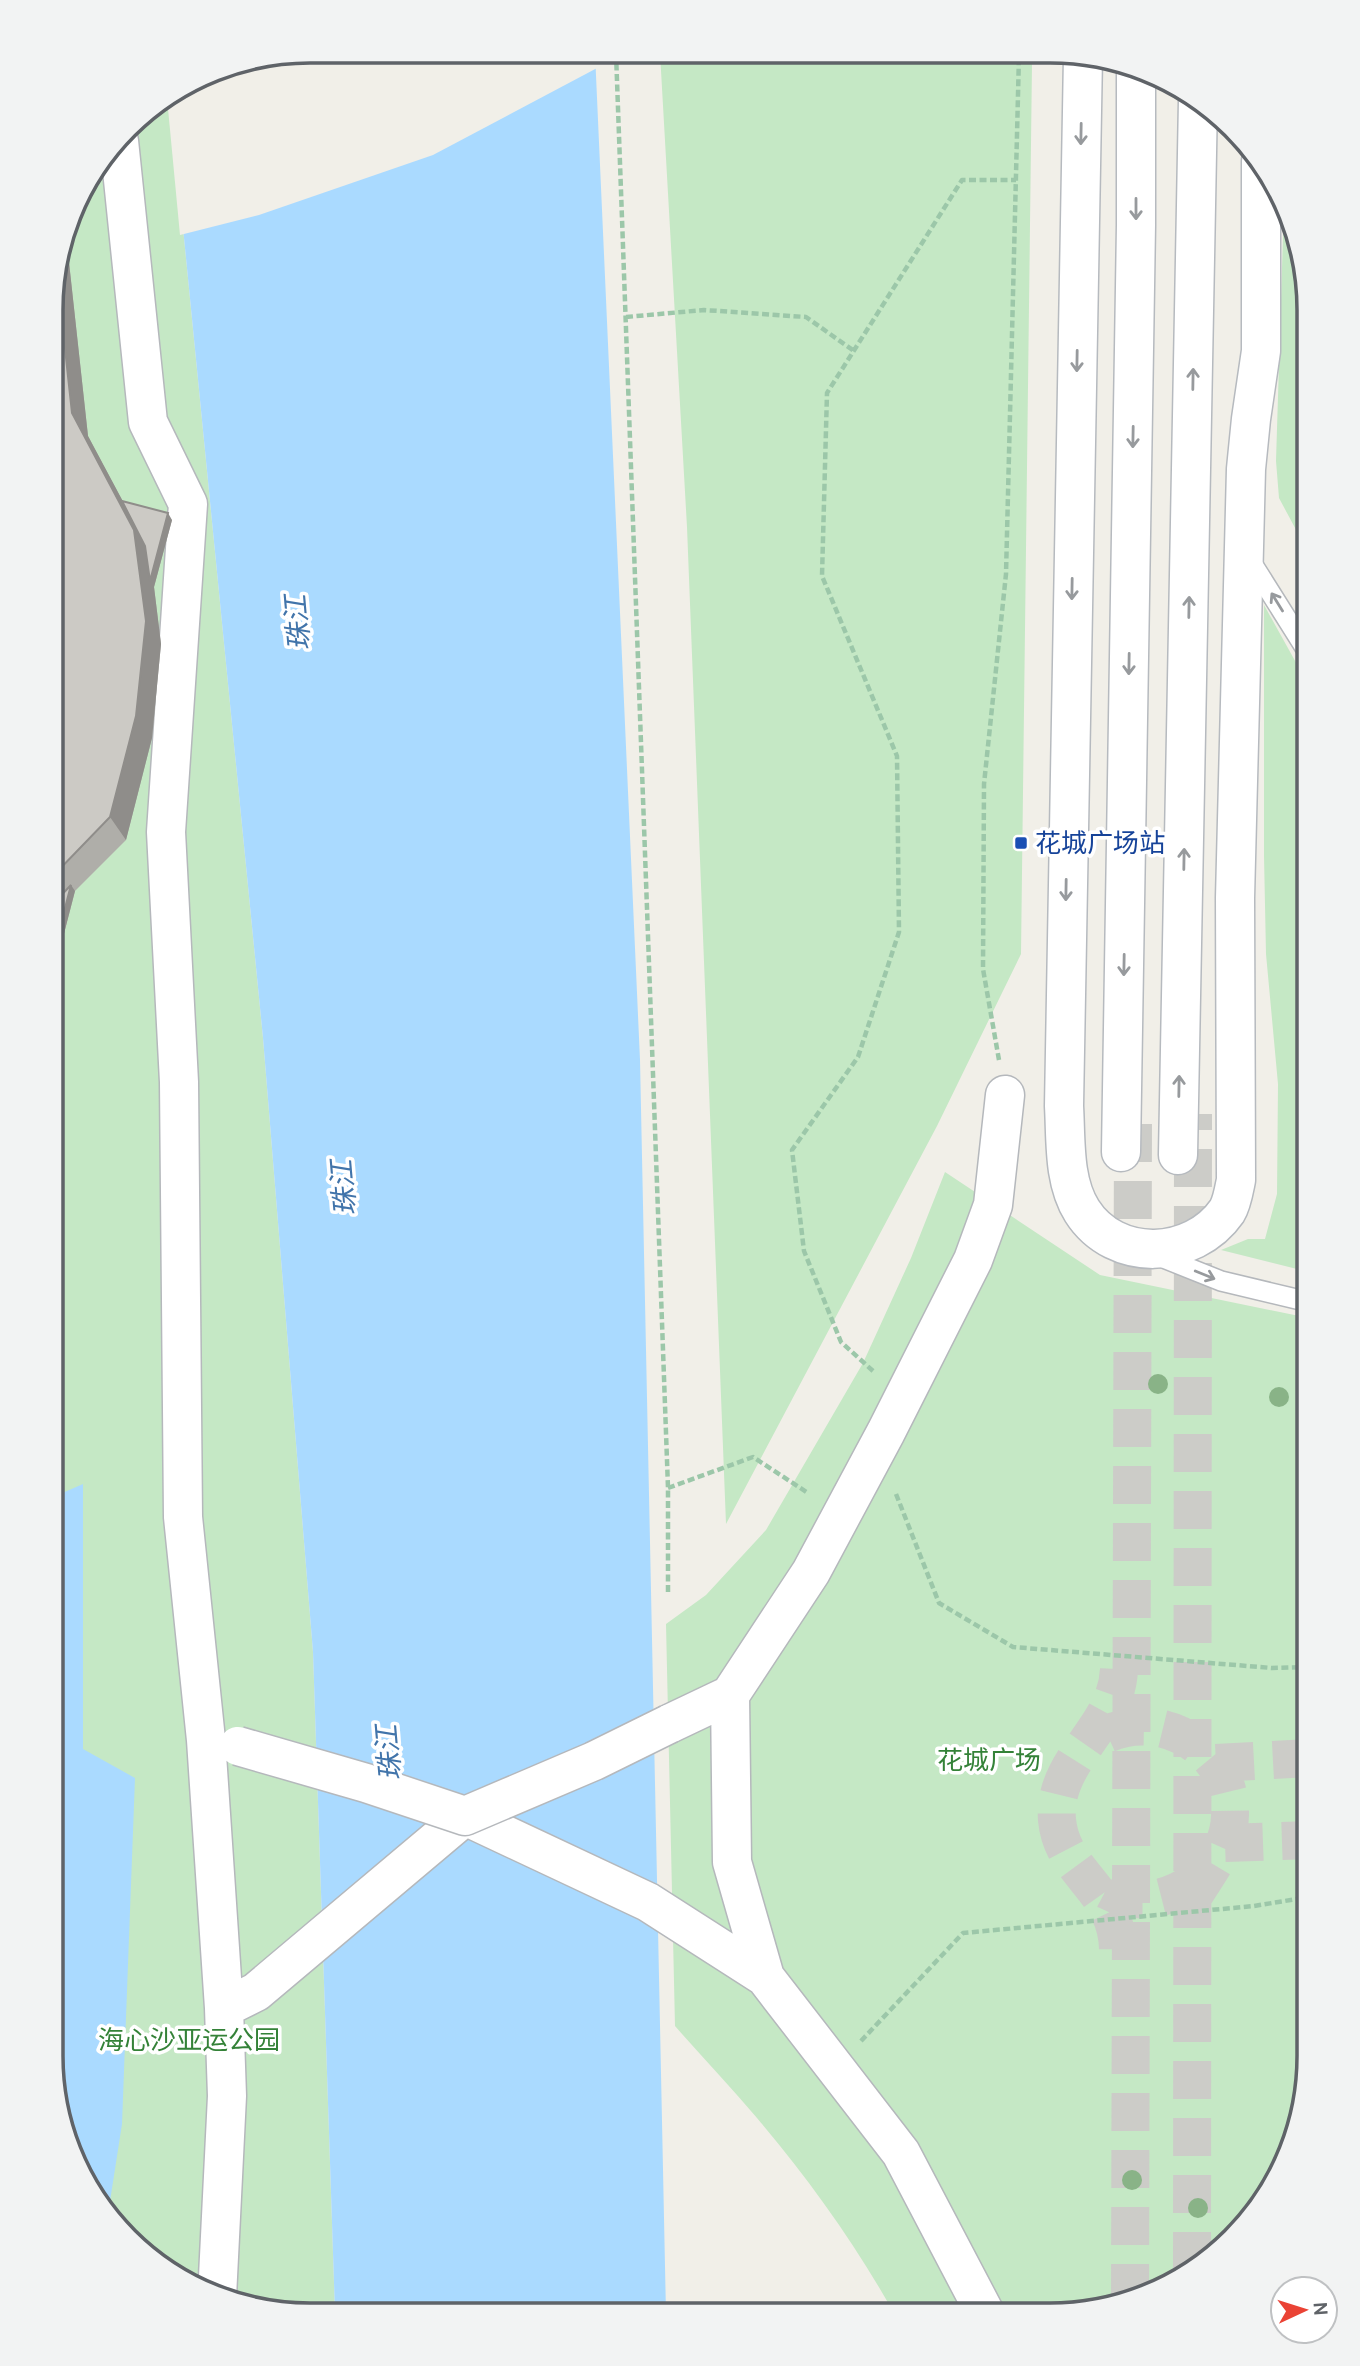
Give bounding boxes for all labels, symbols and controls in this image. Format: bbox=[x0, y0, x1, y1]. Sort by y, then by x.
one-way arrow bbox=[1075, 122, 1088, 145]
one-way arrow bbox=[1129, 198, 1143, 221]
one-way arrow bbox=[1070, 349, 1084, 372]
one-way arrow bbox=[1187, 368, 1200, 391]
one-way arrow bbox=[1126, 425, 1140, 448]
one-way arrow bbox=[1065, 577, 1079, 600]
water label: 珠江 bbox=[277, 591, 316, 652]
one-way arrow bbox=[1269, 592, 1283, 612]
one-way arrow bbox=[1182, 596, 1196, 619]
one-way arrow bbox=[1122, 653, 1136, 676]
place label: 花城广场站 bbox=[1035, 827, 1165, 859]
marker: 花城广场站 bbox=[1013, 835, 1029, 851]
one-way arrow bbox=[1177, 848, 1190, 871]
one-way arrow bbox=[1059, 878, 1073, 901]
one-way arrow bbox=[1117, 953, 1131, 976]
one-way arrow bbox=[1172, 1075, 1186, 1098]
water label: 珠江 bbox=[323, 1156, 362, 1217]
one-way arrow bbox=[1193, 1269, 1215, 1282]
water label: 珠江 bbox=[368, 1721, 407, 1782]
park label: 花城广场 bbox=[937, 1744, 1041, 1776]
park label: 海心沙亚运公园 bbox=[98, 2024, 280, 2056]
north arrow bbox=[1269, 2275, 1339, 2345]
text: N bbox=[1309, 2301, 1332, 2316]

